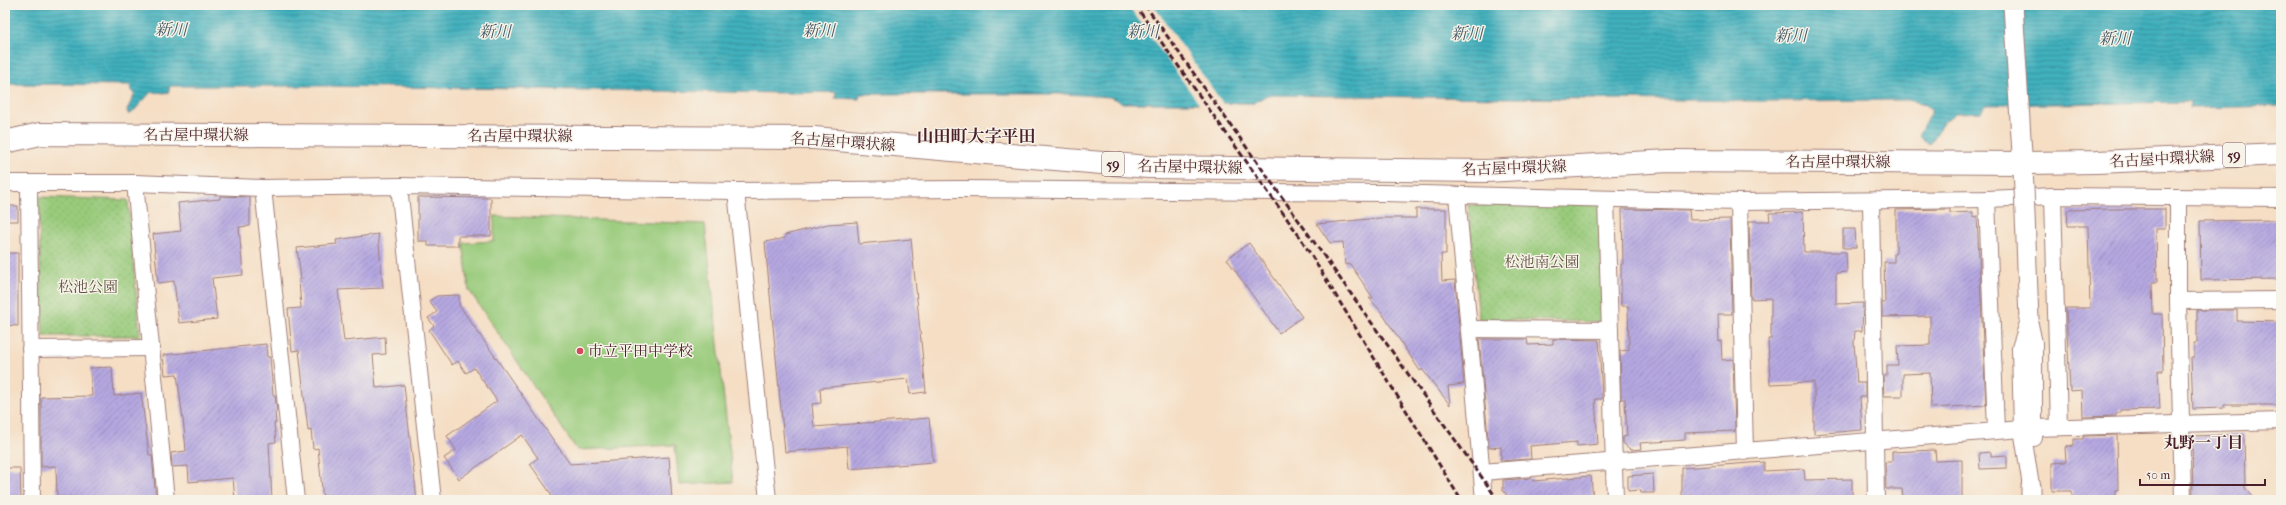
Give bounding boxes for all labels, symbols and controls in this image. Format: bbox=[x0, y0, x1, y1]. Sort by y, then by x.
water label: 新川 bbox=[155, 20, 189, 39]
water label: 新川 bbox=[803, 21, 837, 40]
water label: 新川 bbox=[479, 22, 513, 41]
water label: 新川 bbox=[1127, 22, 1161, 41]
water label: 新川 bbox=[1451, 24, 1485, 43]
water label: 新川 bbox=[1775, 26, 1809, 45]
water label: 新川 bbox=[2099, 29, 2133, 48]
street label: 名古屋中環状線 bbox=[143, 126, 249, 144]
district label: 山田町大字平田 bbox=[917, 126, 1036, 146]
street label: 名古屋中環状線 bbox=[467, 127, 573, 145]
street label: 名古屋中環状線 bbox=[790, 129, 896, 155]
road number: 59 bbox=[2223, 143, 2245, 167]
street label: 名古屋中環状線 bbox=[2109, 147, 2215, 171]
road number: 59 bbox=[1102, 152, 1124, 176]
street label: 名古屋中環状線 bbox=[1785, 153, 1891, 171]
street label: 名古屋中環状線 bbox=[1137, 157, 1243, 177]
street label: 名古屋中環状線 bbox=[1461, 157, 1567, 179]
park label: 松池南公園 bbox=[1504, 253, 1580, 271]
park label: 松池公園 bbox=[58, 278, 118, 296]
place label: 市立平田中学校 bbox=[588, 342, 693, 360]
marker: 市立平田中学校 bbox=[575, 346, 585, 356]
district label: 丸野一丁目 bbox=[2163, 433, 2243, 452]
scale bar bbox=[2140, 461, 2265, 487]
text: 50 m bbox=[2146, 468, 2170, 482]

